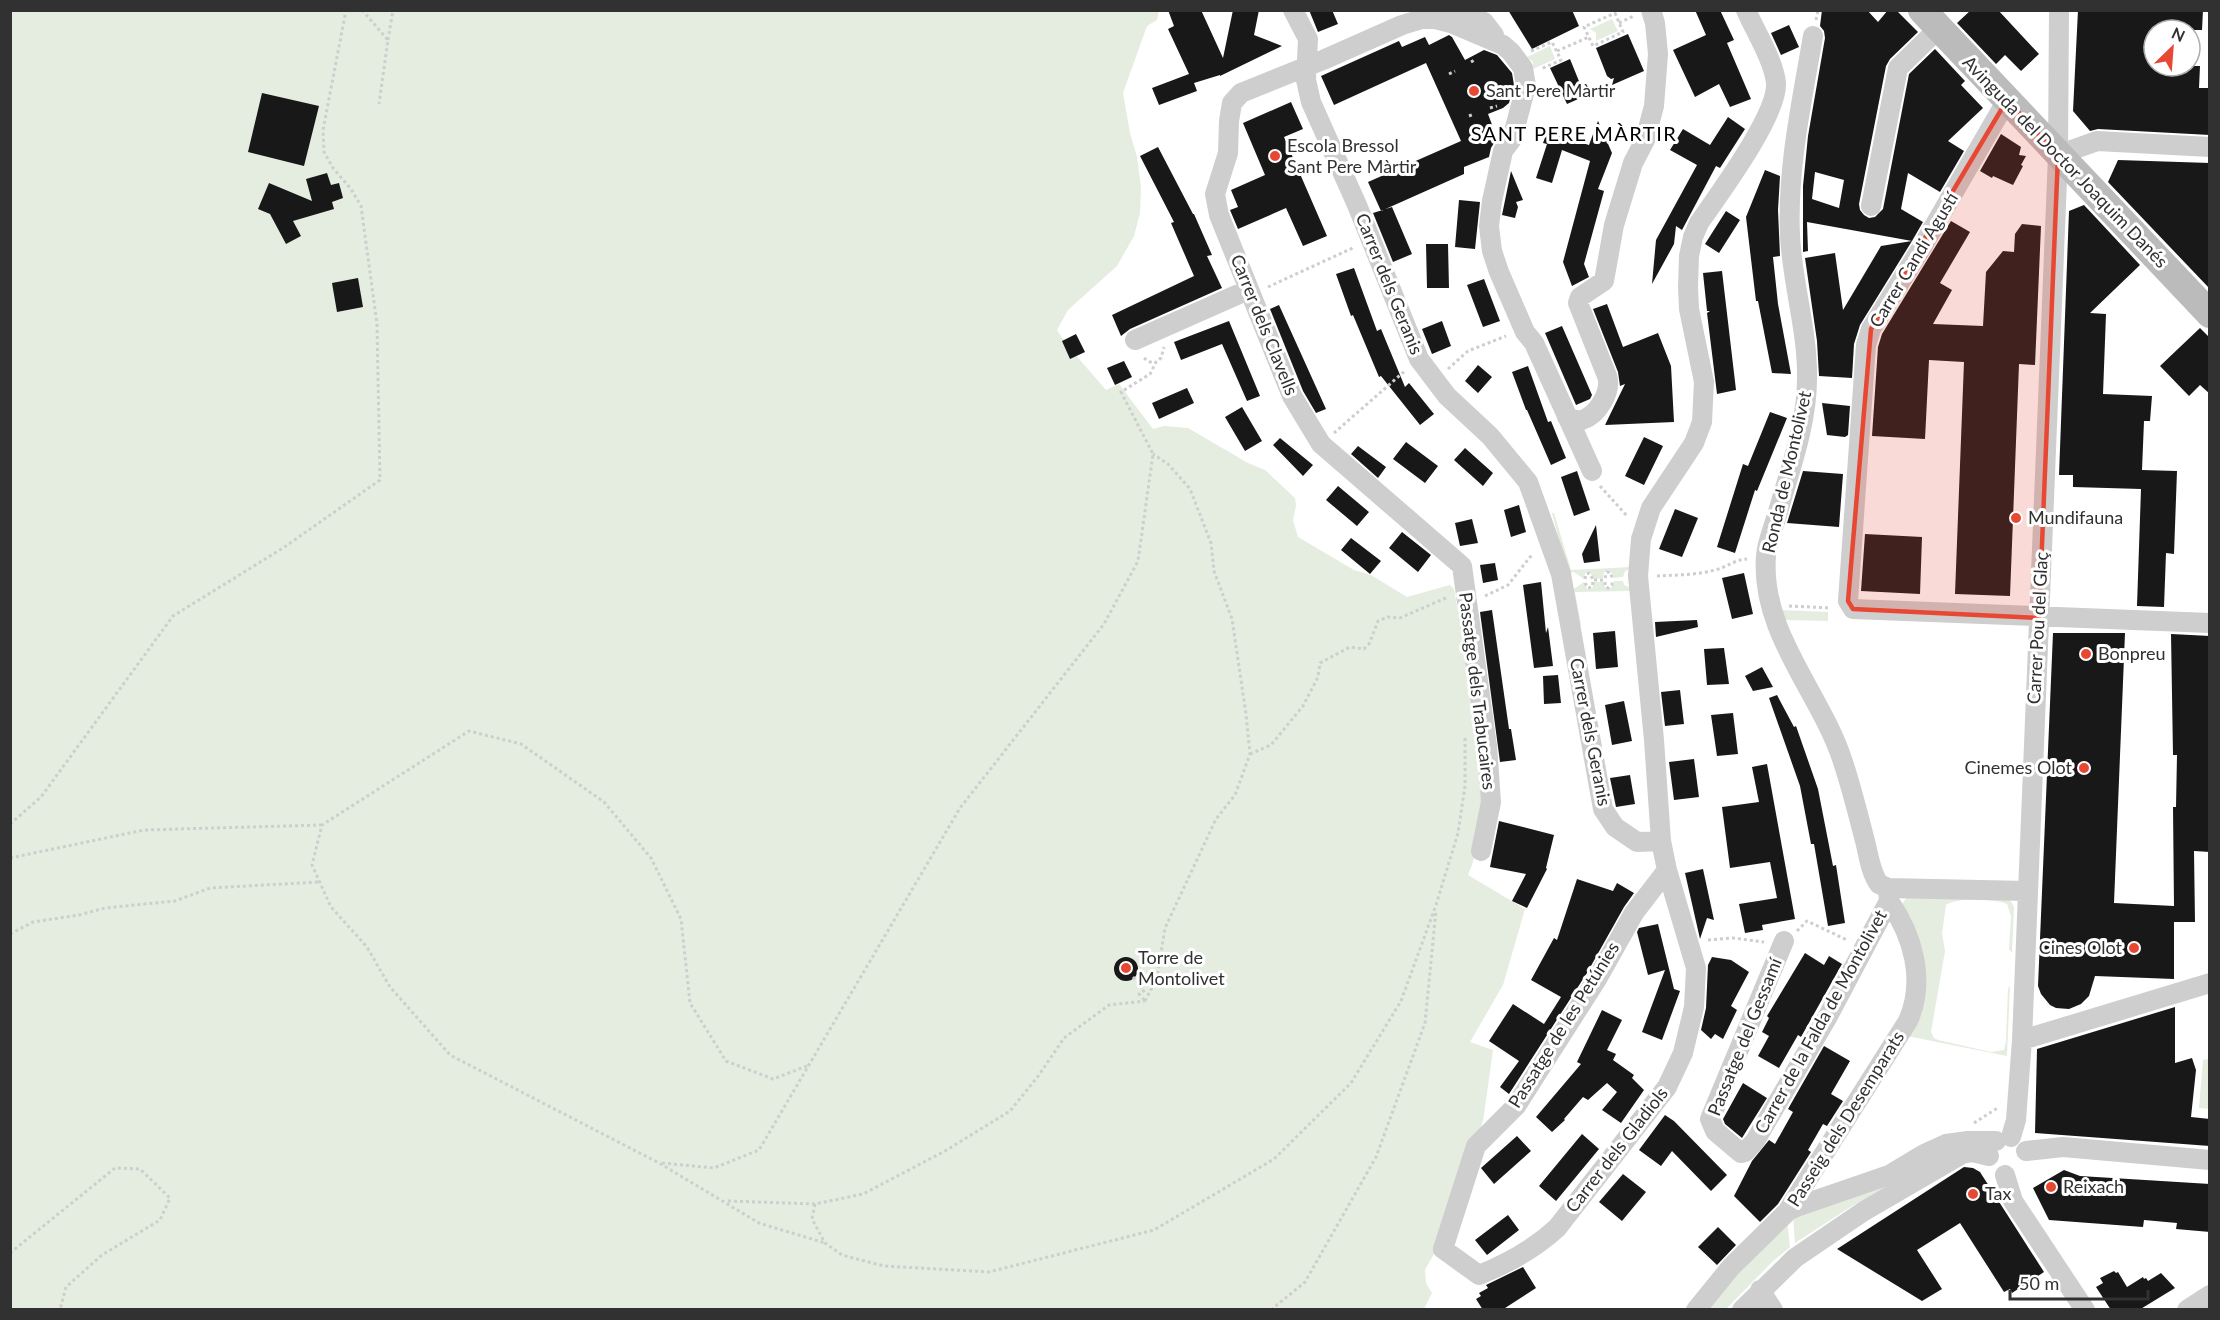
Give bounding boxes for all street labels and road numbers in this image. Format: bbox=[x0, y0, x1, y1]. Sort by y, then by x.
street label: Avinguda del Doctor Joaquim Danés bbox=[1959, 51, 2173, 272]
street label: Carrer Candi Agustí bbox=[1864, 187, 1963, 331]
street label: Carrer dels Geranis bbox=[1352, 210, 1428, 358]
street label: Carrer dels Clavells bbox=[1227, 251, 1303, 399]
street label: Ronda de Montolivet bbox=[1757, 388, 1815, 555]
street label: Carrer Pou del Glaç bbox=[2022, 551, 2052, 705]
street label: Passatge dels Trabucaires bbox=[1455, 591, 1501, 791]
street label: Carrer dels Geranis bbox=[1566, 656, 1616, 808]
street label: Carrer de la Falda de Montolivet bbox=[1749, 905, 1891, 1137]
street label: Passatge de les Petúnies bbox=[1503, 937, 1623, 1112]
street label: Passatge del Gessamí bbox=[1702, 954, 1786, 1119]
street label: Passeig dels Desemparats bbox=[1782, 1026, 1908, 1210]
street label: Carrer dels Gladiols bbox=[1560, 1082, 1672, 1216]

